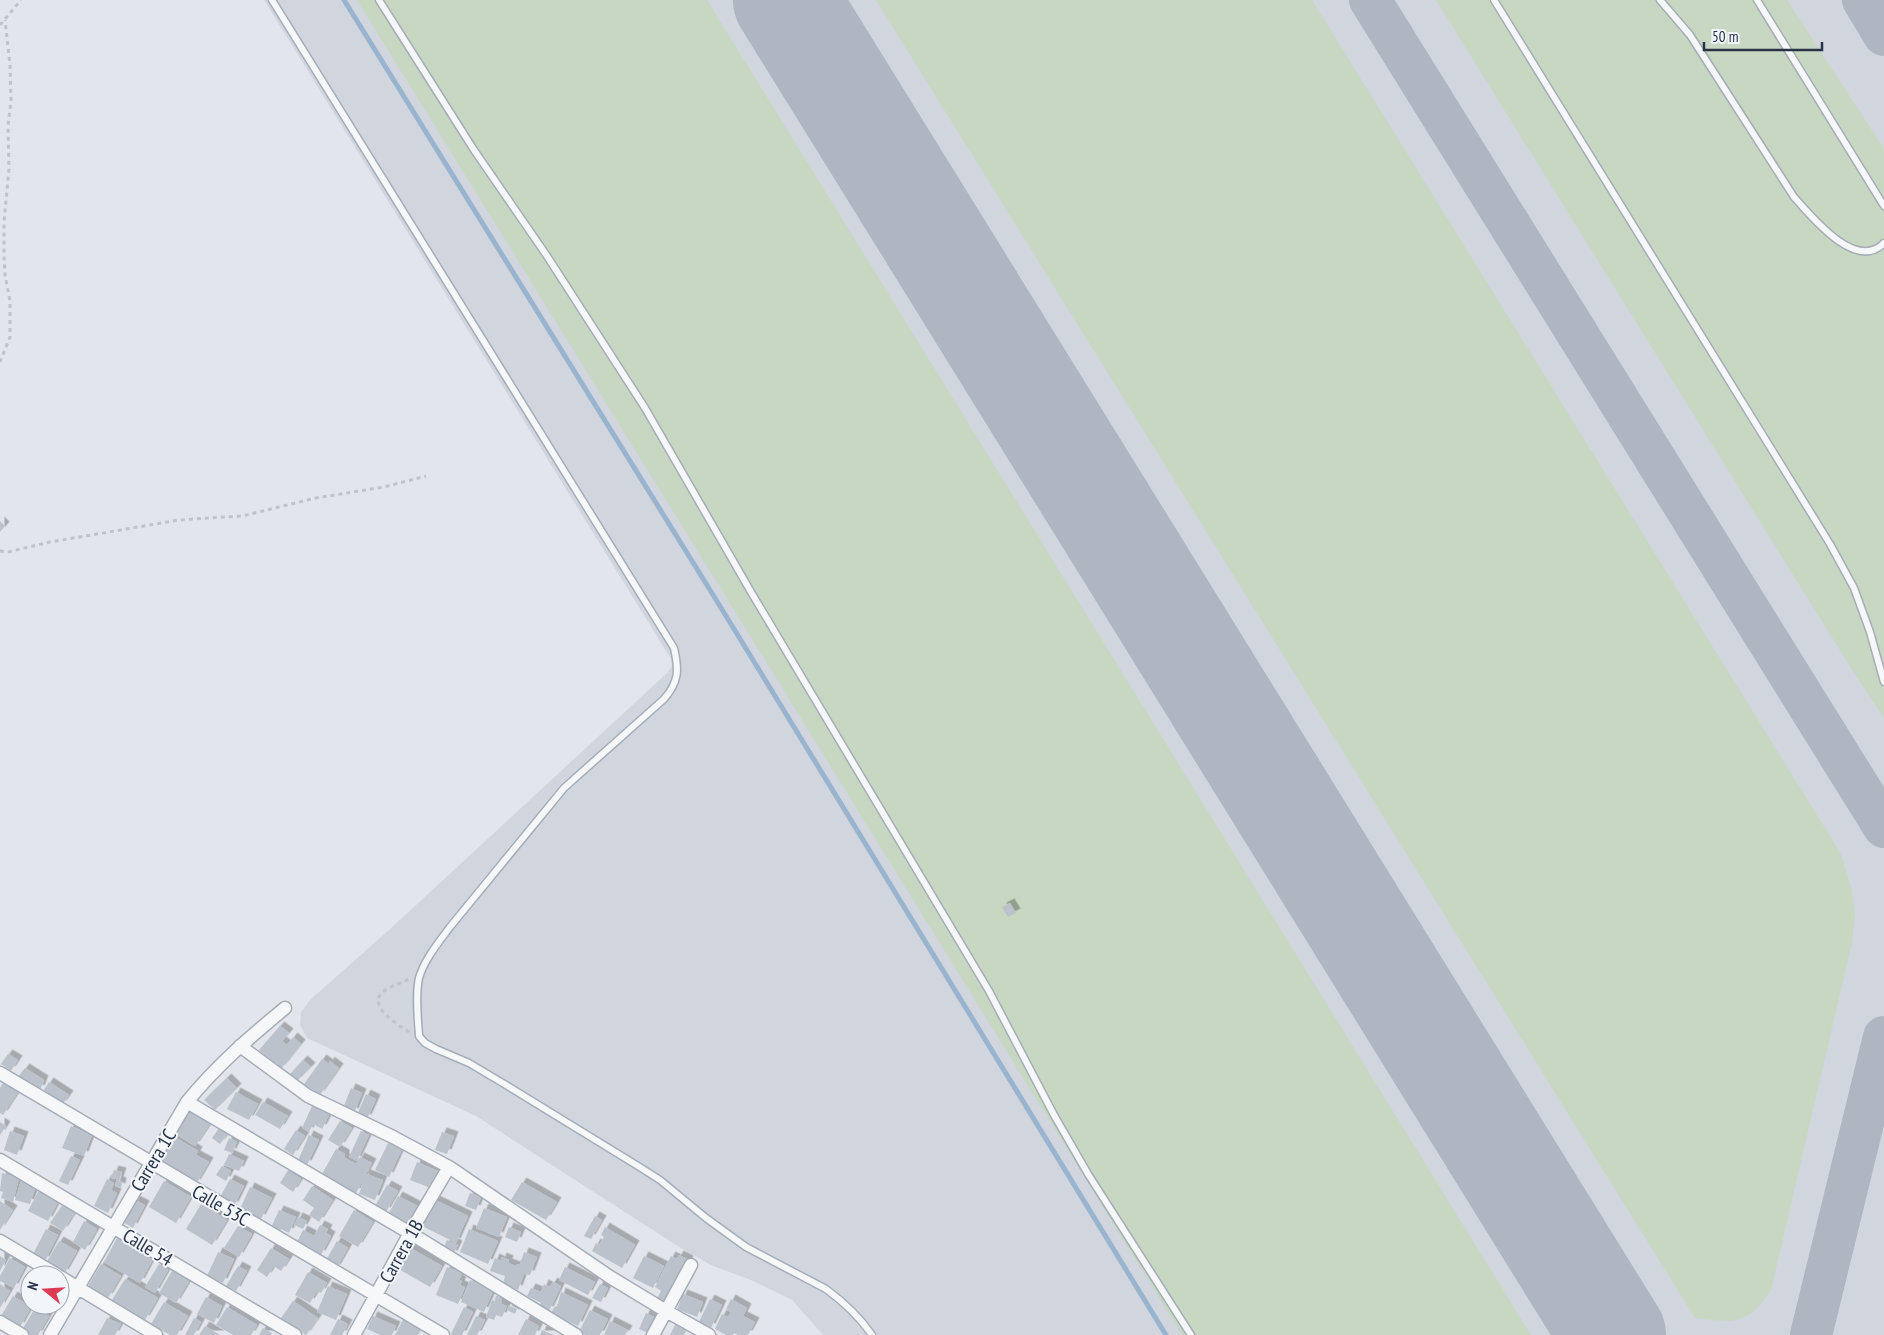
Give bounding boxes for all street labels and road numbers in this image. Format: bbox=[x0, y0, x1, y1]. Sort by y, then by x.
street label: Carrera 1C bbox=[125, 1124, 181, 1195]
street label: Calle 53C bbox=[188, 1179, 254, 1231]
street label: Carrera 1B bbox=[374, 1215, 428, 1287]
street label: Calle 54 bbox=[119, 1223, 178, 1271]

